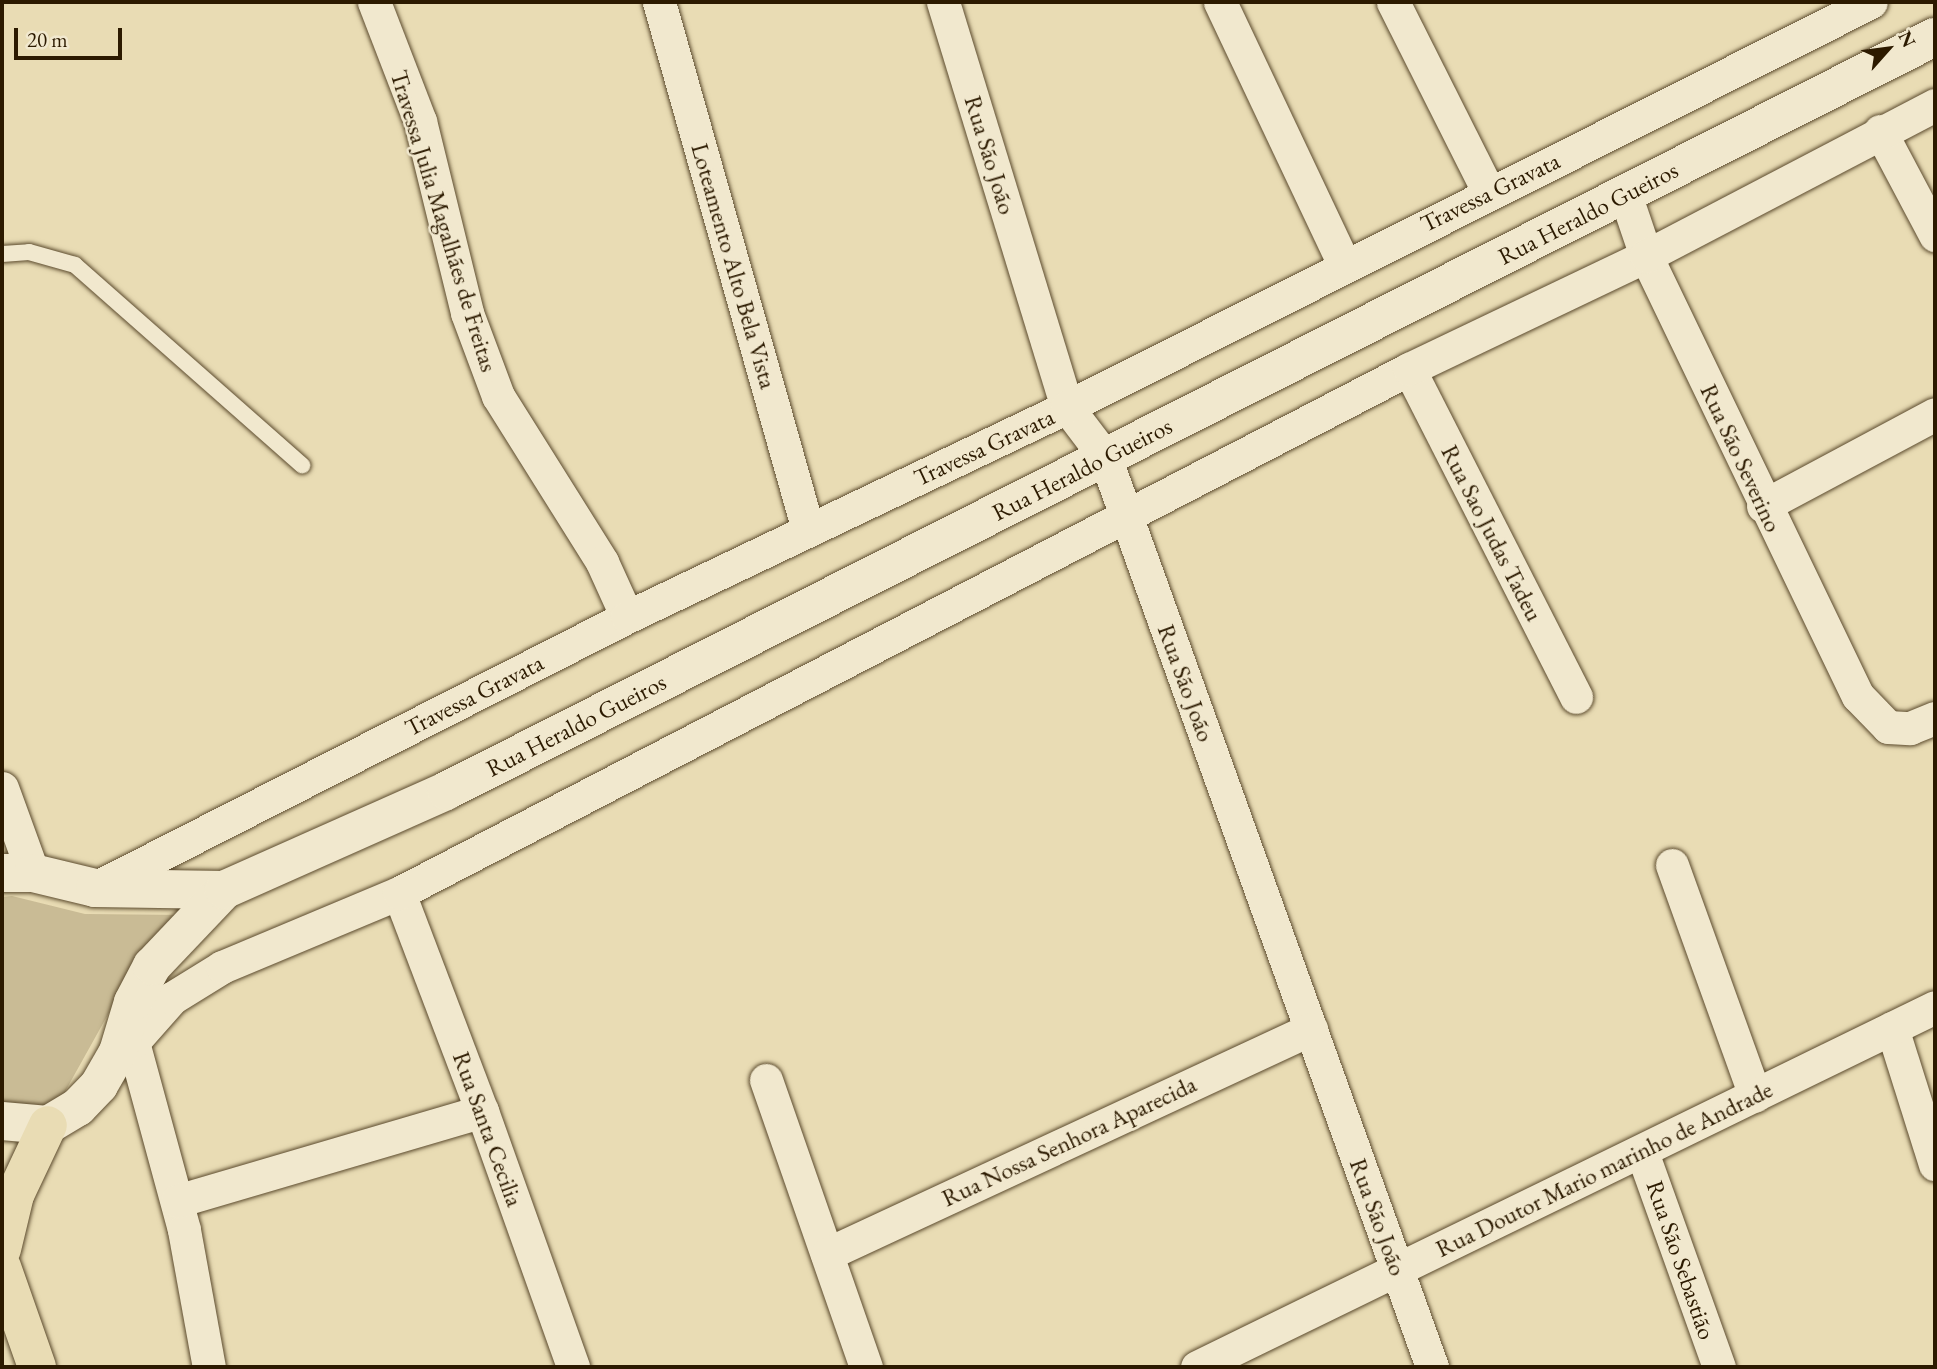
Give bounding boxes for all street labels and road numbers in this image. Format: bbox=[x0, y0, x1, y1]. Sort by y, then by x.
street label: Travessa Julia Magalhães de Freitas bbox=[384, 67, 504, 375]
street label: Rua São João bbox=[958, 92, 1022, 218]
street label: Loteamento Alto Bela Vista bbox=[685, 140, 783, 392]
street label: Travessa Gravata bbox=[1416, 146, 1564, 238]
street label: Rua Heraldo Gueiros bbox=[1493, 155, 1683, 271]
street label: Rua São Severino bbox=[1694, 380, 1788, 536]
street label: Travessa Gravata bbox=[909, 402, 1059, 492]
street label: Rua Heraldo Gueiros bbox=[987, 411, 1177, 527]
street label: Rua Sao Judas Tadeu bbox=[1435, 440, 1549, 626]
street label: Rua São João bbox=[1152, 620, 1220, 746]
street label: Travessa Gravata bbox=[400, 648, 548, 742]
street label: Rua Heraldo Gueiros bbox=[481, 667, 671, 783]
street label: Rua Santa Cecilia bbox=[447, 1048, 529, 1210]
street label: Rua Nossa Senhora Aparecida bbox=[937, 1069, 1201, 1213]
street label: Rua Doutor Mario marinho de Andrade bbox=[1431, 1075, 1777, 1263]
street label: Rua São João bbox=[1344, 1154, 1412, 1280]
street label: Rua São Sebastião bbox=[1640, 1177, 1722, 1343]

